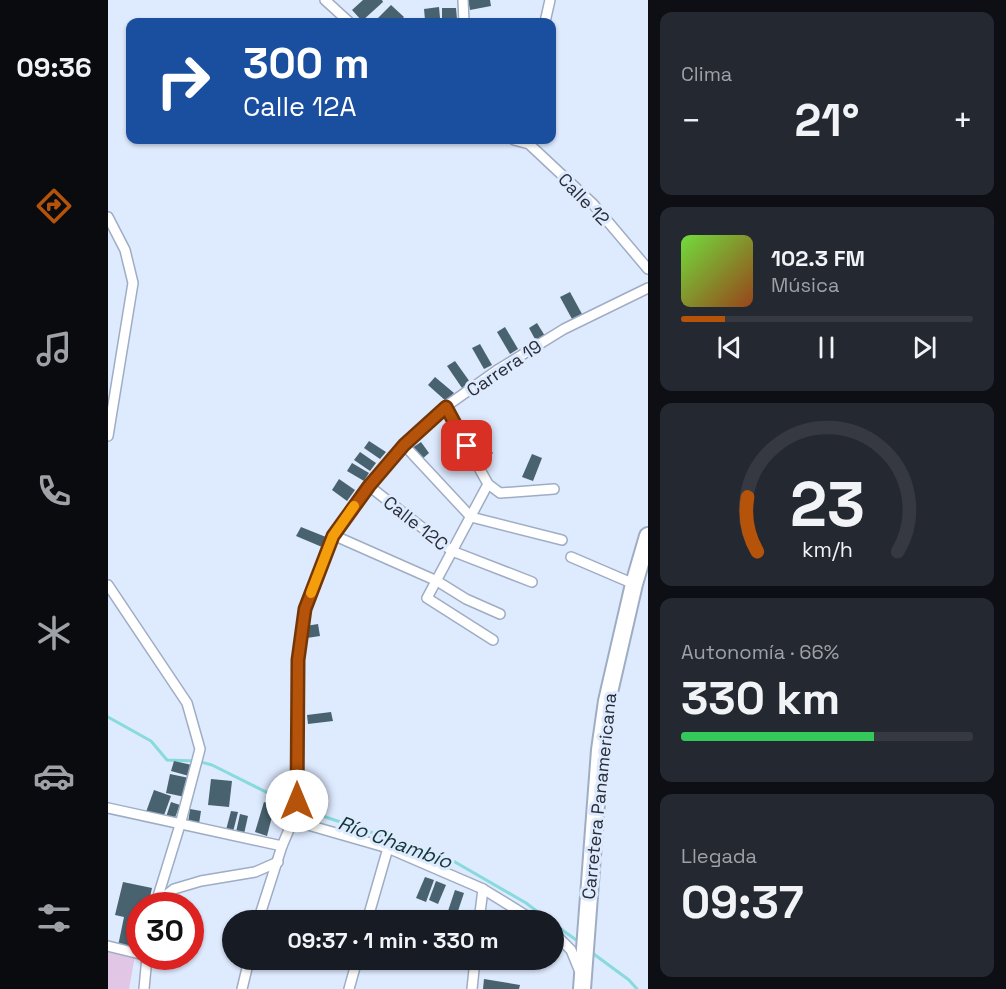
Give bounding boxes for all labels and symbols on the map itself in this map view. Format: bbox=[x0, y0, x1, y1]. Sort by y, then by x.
street label: Calle 12 bbox=[553, 168, 615, 230]
street label: Carrera 19 bbox=[462, 334, 546, 402]
pin bbox=[441, 420, 492, 471]
street label: Calle 12C bbox=[379, 491, 453, 555]
street label: Carretera Panamericana bbox=[577, 692, 621, 900]
position arrow bbox=[265, 769, 329, 833]
water label: Río Chambío bbox=[335, 809, 456, 875]
speed limit sign: 30 bbox=[126, 892, 204, 970]

